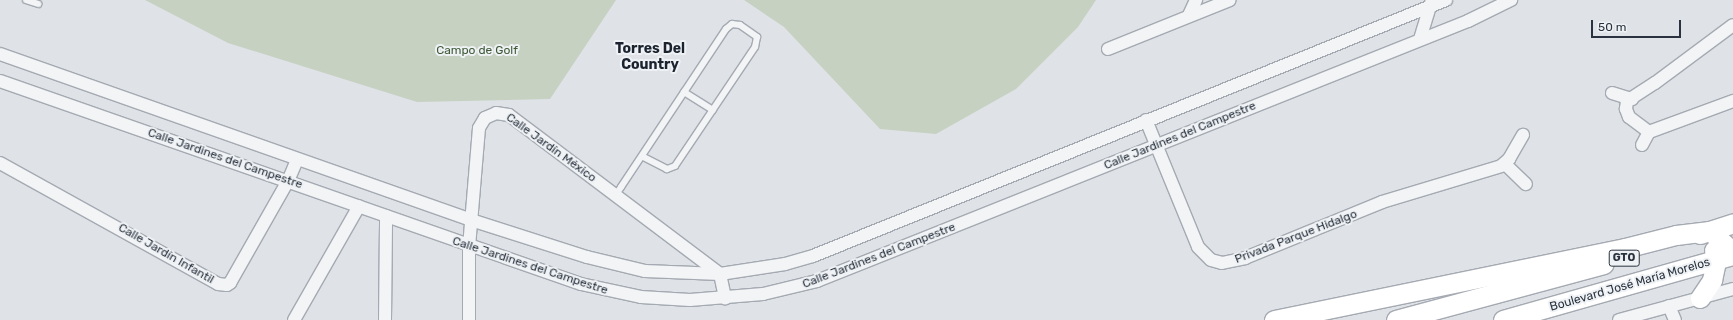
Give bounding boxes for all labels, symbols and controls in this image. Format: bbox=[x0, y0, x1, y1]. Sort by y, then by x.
scale bar bbox=[1593, 12, 1683, 38]
text: 50 m bbox=[1598, 20, 1626, 34]
district label: Torres Del Country bbox=[615, 41, 685, 74]
park label: Campo de Golf bbox=[436, 44, 518, 58]
street label: Calle Jardines del Campestre bbox=[1102, 99, 1258, 173]
street label: Calle Jardín México bbox=[503, 110, 599, 186]
street label: Calle Jardines del Campestre bbox=[146, 126, 304, 192]
street label: Privada Parque Hidalgo bbox=[1233, 207, 1359, 267]
street label: Calle Jardines del Campestre bbox=[800, 220, 958, 292]
street label: Calle Jardín Infantil bbox=[116, 221, 216, 287]
street label: Calle Jardines del Campestre bbox=[450, 234, 610, 298]
road number: GTO bbox=[1608, 249, 1640, 267]
street label: Boulevard José María Morelos bbox=[1548, 255, 1712, 315]

